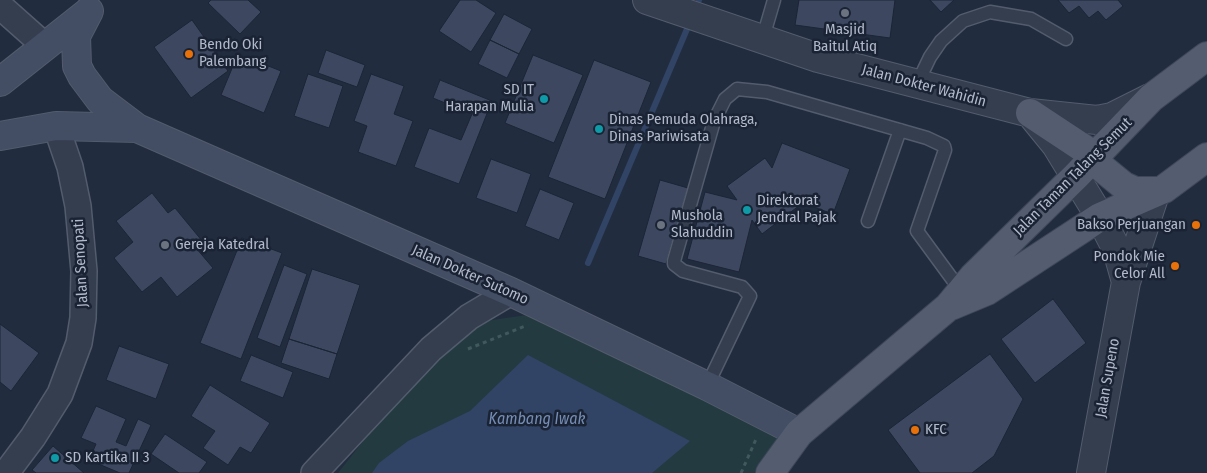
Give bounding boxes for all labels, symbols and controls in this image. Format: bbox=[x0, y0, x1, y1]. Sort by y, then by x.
marker: Masjid Baitul Atiq bbox=[839, 7, 851, 19]
place label: Masjid Baitul Atiq bbox=[813, 21, 877, 56]
place label: Bendo Oki Palembang bbox=[199, 36, 266, 71]
marker: Bendo Oki Palembang bbox=[183, 48, 195, 60]
street label: Jalan Dokter Wahidin bbox=[860, 61, 988, 111]
place label: SD IT Harapan Mulia bbox=[445, 81, 534, 116]
marker: SD IT Harapan Mulia bbox=[538, 93, 550, 105]
place label: Dinas Pemuda Olahraga, Dinas Pariwisata bbox=[609, 111, 757, 146]
street label: Jalan Taman Talang Semut bbox=[1010, 114, 1136, 240]
marker: Dinas Pemuda Olahraga, Dinas Pariwisata bbox=[593, 123, 605, 135]
place label: Direktorat Jendral Pajak bbox=[757, 192, 836, 227]
marker: Direktorat Jendral Pajak bbox=[741, 204, 753, 216]
place label: Mushola Slahuddin bbox=[671, 207, 733, 242]
place label: Bakso Perjuangan bbox=[1077, 216, 1186, 234]
street label: Jalan Senopati bbox=[70, 218, 92, 308]
marker: Mushola Slahuddin bbox=[655, 219, 667, 231]
marker: Bakso Perjuangan bbox=[1190, 219, 1202, 231]
place label: Gereja Katedral bbox=[175, 236, 269, 254]
marker: Gereja Katedral bbox=[159, 239, 171, 251]
street label: Jalan Dokter Sutomo bbox=[409, 241, 531, 309]
place label: Pondok Mie Celor All bbox=[1094, 248, 1165, 283]
marker: Pondok Mie Celor All bbox=[1169, 260, 1181, 272]
street label: Jalan Supeno bbox=[1092, 337, 1124, 419]
water label: Kambang Iwak bbox=[489, 410, 585, 430]
place label: KFC bbox=[925, 421, 947, 439]
marker: KFC bbox=[909, 424, 921, 436]
place label: SD Kartika II 3 bbox=[65, 449, 150, 467]
marker: SD Kartika II 3 bbox=[49, 452, 61, 464]

